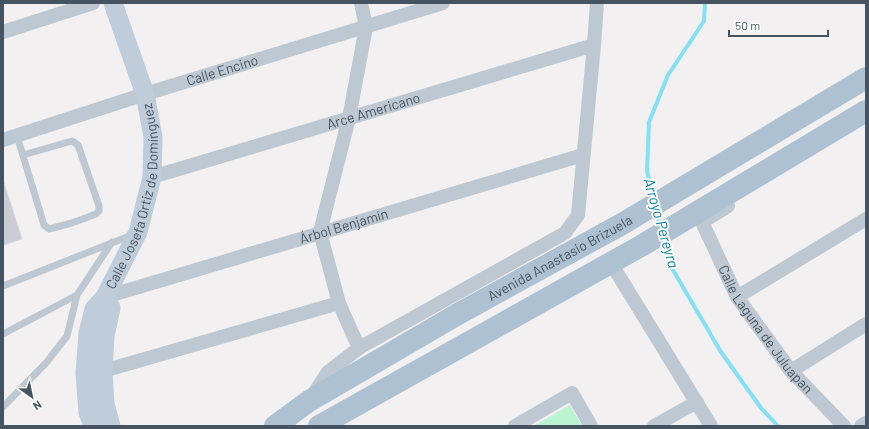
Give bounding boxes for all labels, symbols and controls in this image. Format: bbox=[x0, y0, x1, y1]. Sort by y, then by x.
scale bar bbox=[729, 12, 828, 38]
text: 50 m bbox=[735, 18, 760, 32]
street label: Calle Encino bbox=[184, 51, 260, 89]
street label: Arce Americano bbox=[324, 88, 422, 132]
street label: Calle Josefa Ortiz de Domínguez bbox=[102, 102, 161, 292]
water label: Arroyo Pereyra bbox=[641, 176, 683, 270]
street label: Árbol Benjamín bbox=[297, 204, 390, 247]
street label: Avenida Anastasio Brizuela bbox=[484, 211, 635, 304]
street label: Calle Laguna de Juluapan bbox=[715, 262, 817, 397]
north arrow bbox=[12, 377, 52, 417]
text: N bbox=[31, 398, 44, 413]

